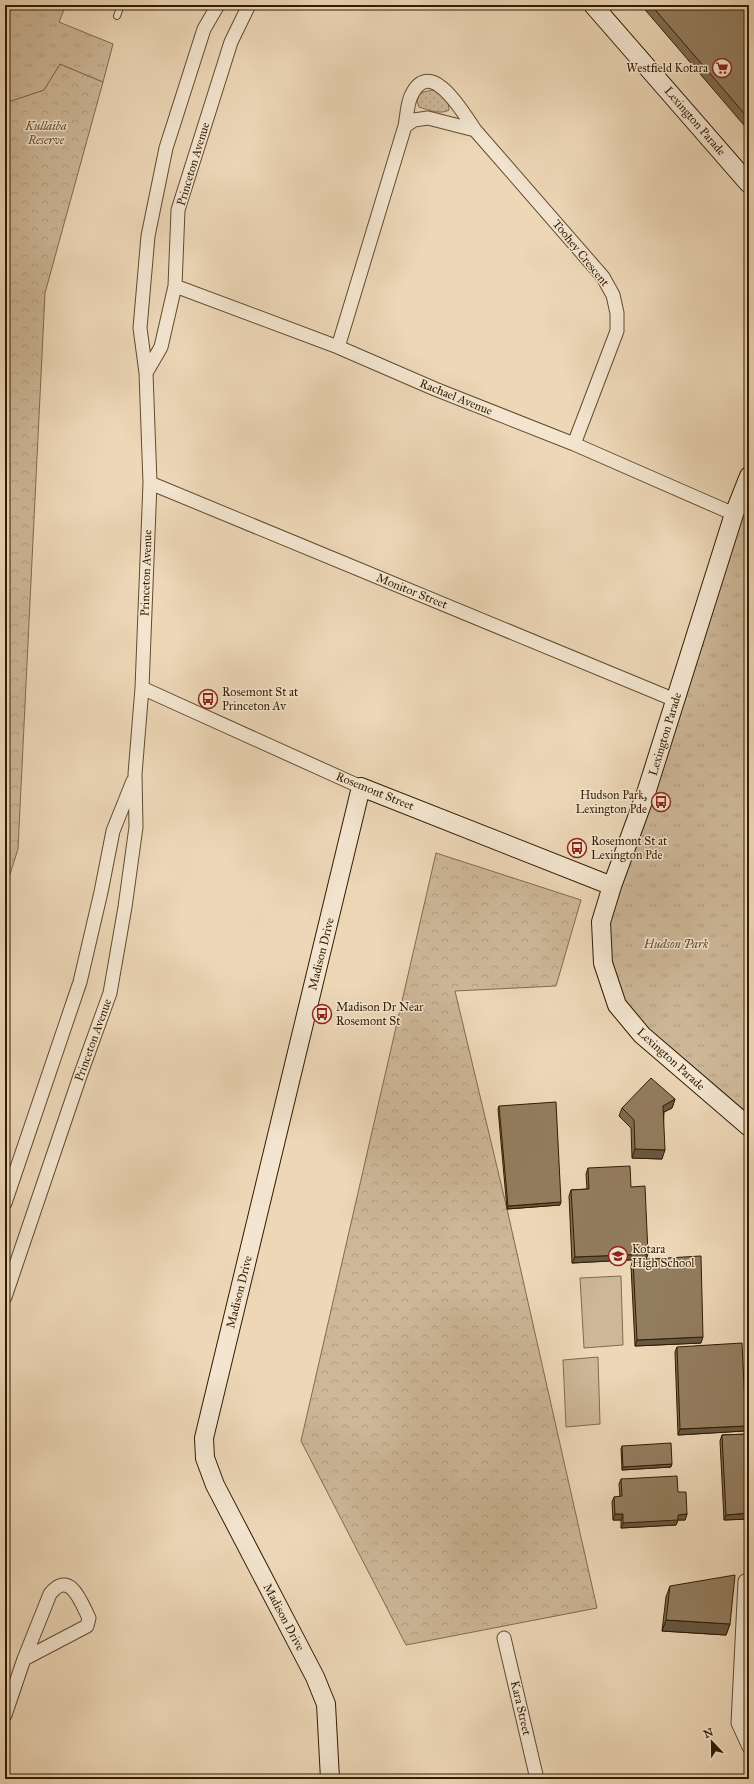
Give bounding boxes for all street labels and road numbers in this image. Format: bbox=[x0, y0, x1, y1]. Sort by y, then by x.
street label: Lexington Parade bbox=[661, 84, 729, 159]
street label: Princeton Avenue bbox=[174, 121, 212, 207]
street label: Toohey Crescent bbox=[550, 217, 613, 290]
street label: Rachael Avenue bbox=[418, 376, 494, 418]
street label: Princeton Avenue bbox=[137, 529, 155, 617]
street label: Monitor Street bbox=[374, 570, 450, 612]
street label: Lexington Parade bbox=[646, 691, 685, 778]
street label: Rosemont Street bbox=[334, 769, 417, 813]
street label: Madison Drive bbox=[305, 916, 337, 992]
street label: Princeton Avenue bbox=[72, 997, 114, 1083]
street label: Lexington Parade bbox=[634, 1025, 708, 1094]
street label: Madison Drive bbox=[223, 1254, 255, 1330]
street label: Madison Drive bbox=[260, 1581, 308, 1653]
street label: Kara Street bbox=[508, 1679, 534, 1737]

